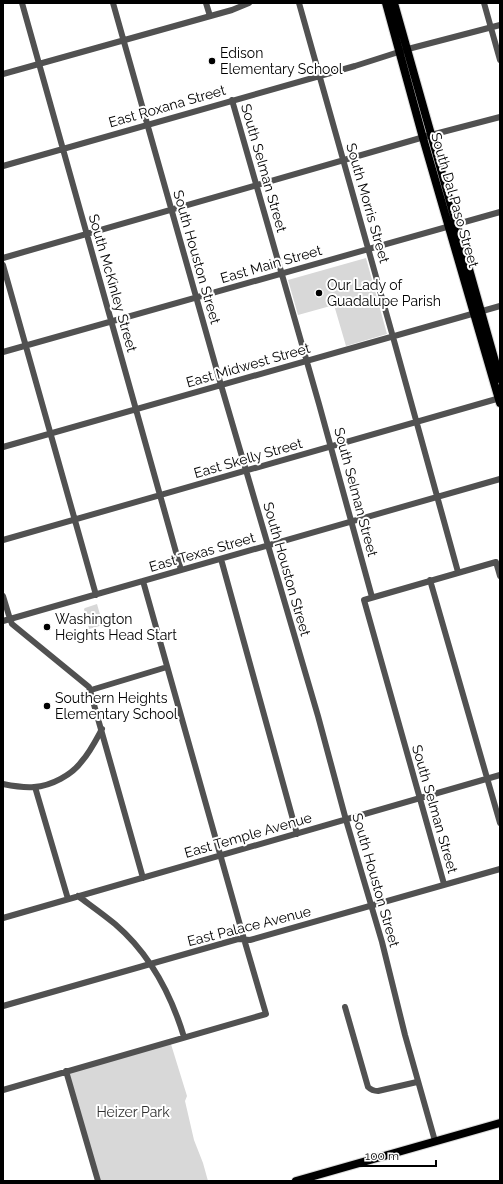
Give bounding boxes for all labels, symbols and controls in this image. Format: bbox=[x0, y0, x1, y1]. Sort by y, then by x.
place label: Edison Elementary School bbox=[220, 45, 343, 77]
marker: Edison Elementary School bbox=[207, 56, 217, 66]
street label: East Roxana Street bbox=[107, 82, 228, 130]
street label: South Selman Street bbox=[238, 102, 290, 234]
street label: South Dal Paso Street bbox=[428, 131, 482, 270]
street label: South Morris Street bbox=[343, 141, 393, 265]
street label: South Houston Street bbox=[170, 188, 224, 326]
street label: South McKinley Street bbox=[86, 212, 140, 354]
street label: East Main Street bbox=[219, 242, 324, 286]
place label: Our Lady of Guadalupe Parish bbox=[327, 277, 441, 309]
marker: Our Lady of Guadalupe Parish bbox=[314, 288, 324, 298]
street label: East Midwest Street bbox=[184, 340, 312, 390]
street label: South Selman Street bbox=[331, 426, 381, 559]
street label: East Skelly Street bbox=[192, 435, 304, 481]
street label: South Houston Street bbox=[260, 500, 314, 638]
street label: East Texas Street bbox=[147, 529, 257, 575]
place label: Washington Heights Head Start bbox=[55, 611, 177, 643]
marker: Washington Heights Head Start bbox=[42, 622, 52, 632]
place label: Southern Heights Elementary School bbox=[55, 690, 178, 722]
marker: Southern Heights Elementary School bbox=[42, 701, 52, 711]
street label: South Selman Street bbox=[409, 743, 461, 875]
street label: East Temple Avenue bbox=[182, 809, 314, 861]
street label: South Houston Street bbox=[349, 811, 403, 949]
street label: East Palace Avenue bbox=[185, 903, 313, 949]
park label: Heizer Park bbox=[96, 1104, 170, 1120]
scale bar bbox=[359, 1142, 436, 1168]
text: 100 m bbox=[365, 1149, 399, 1163]

